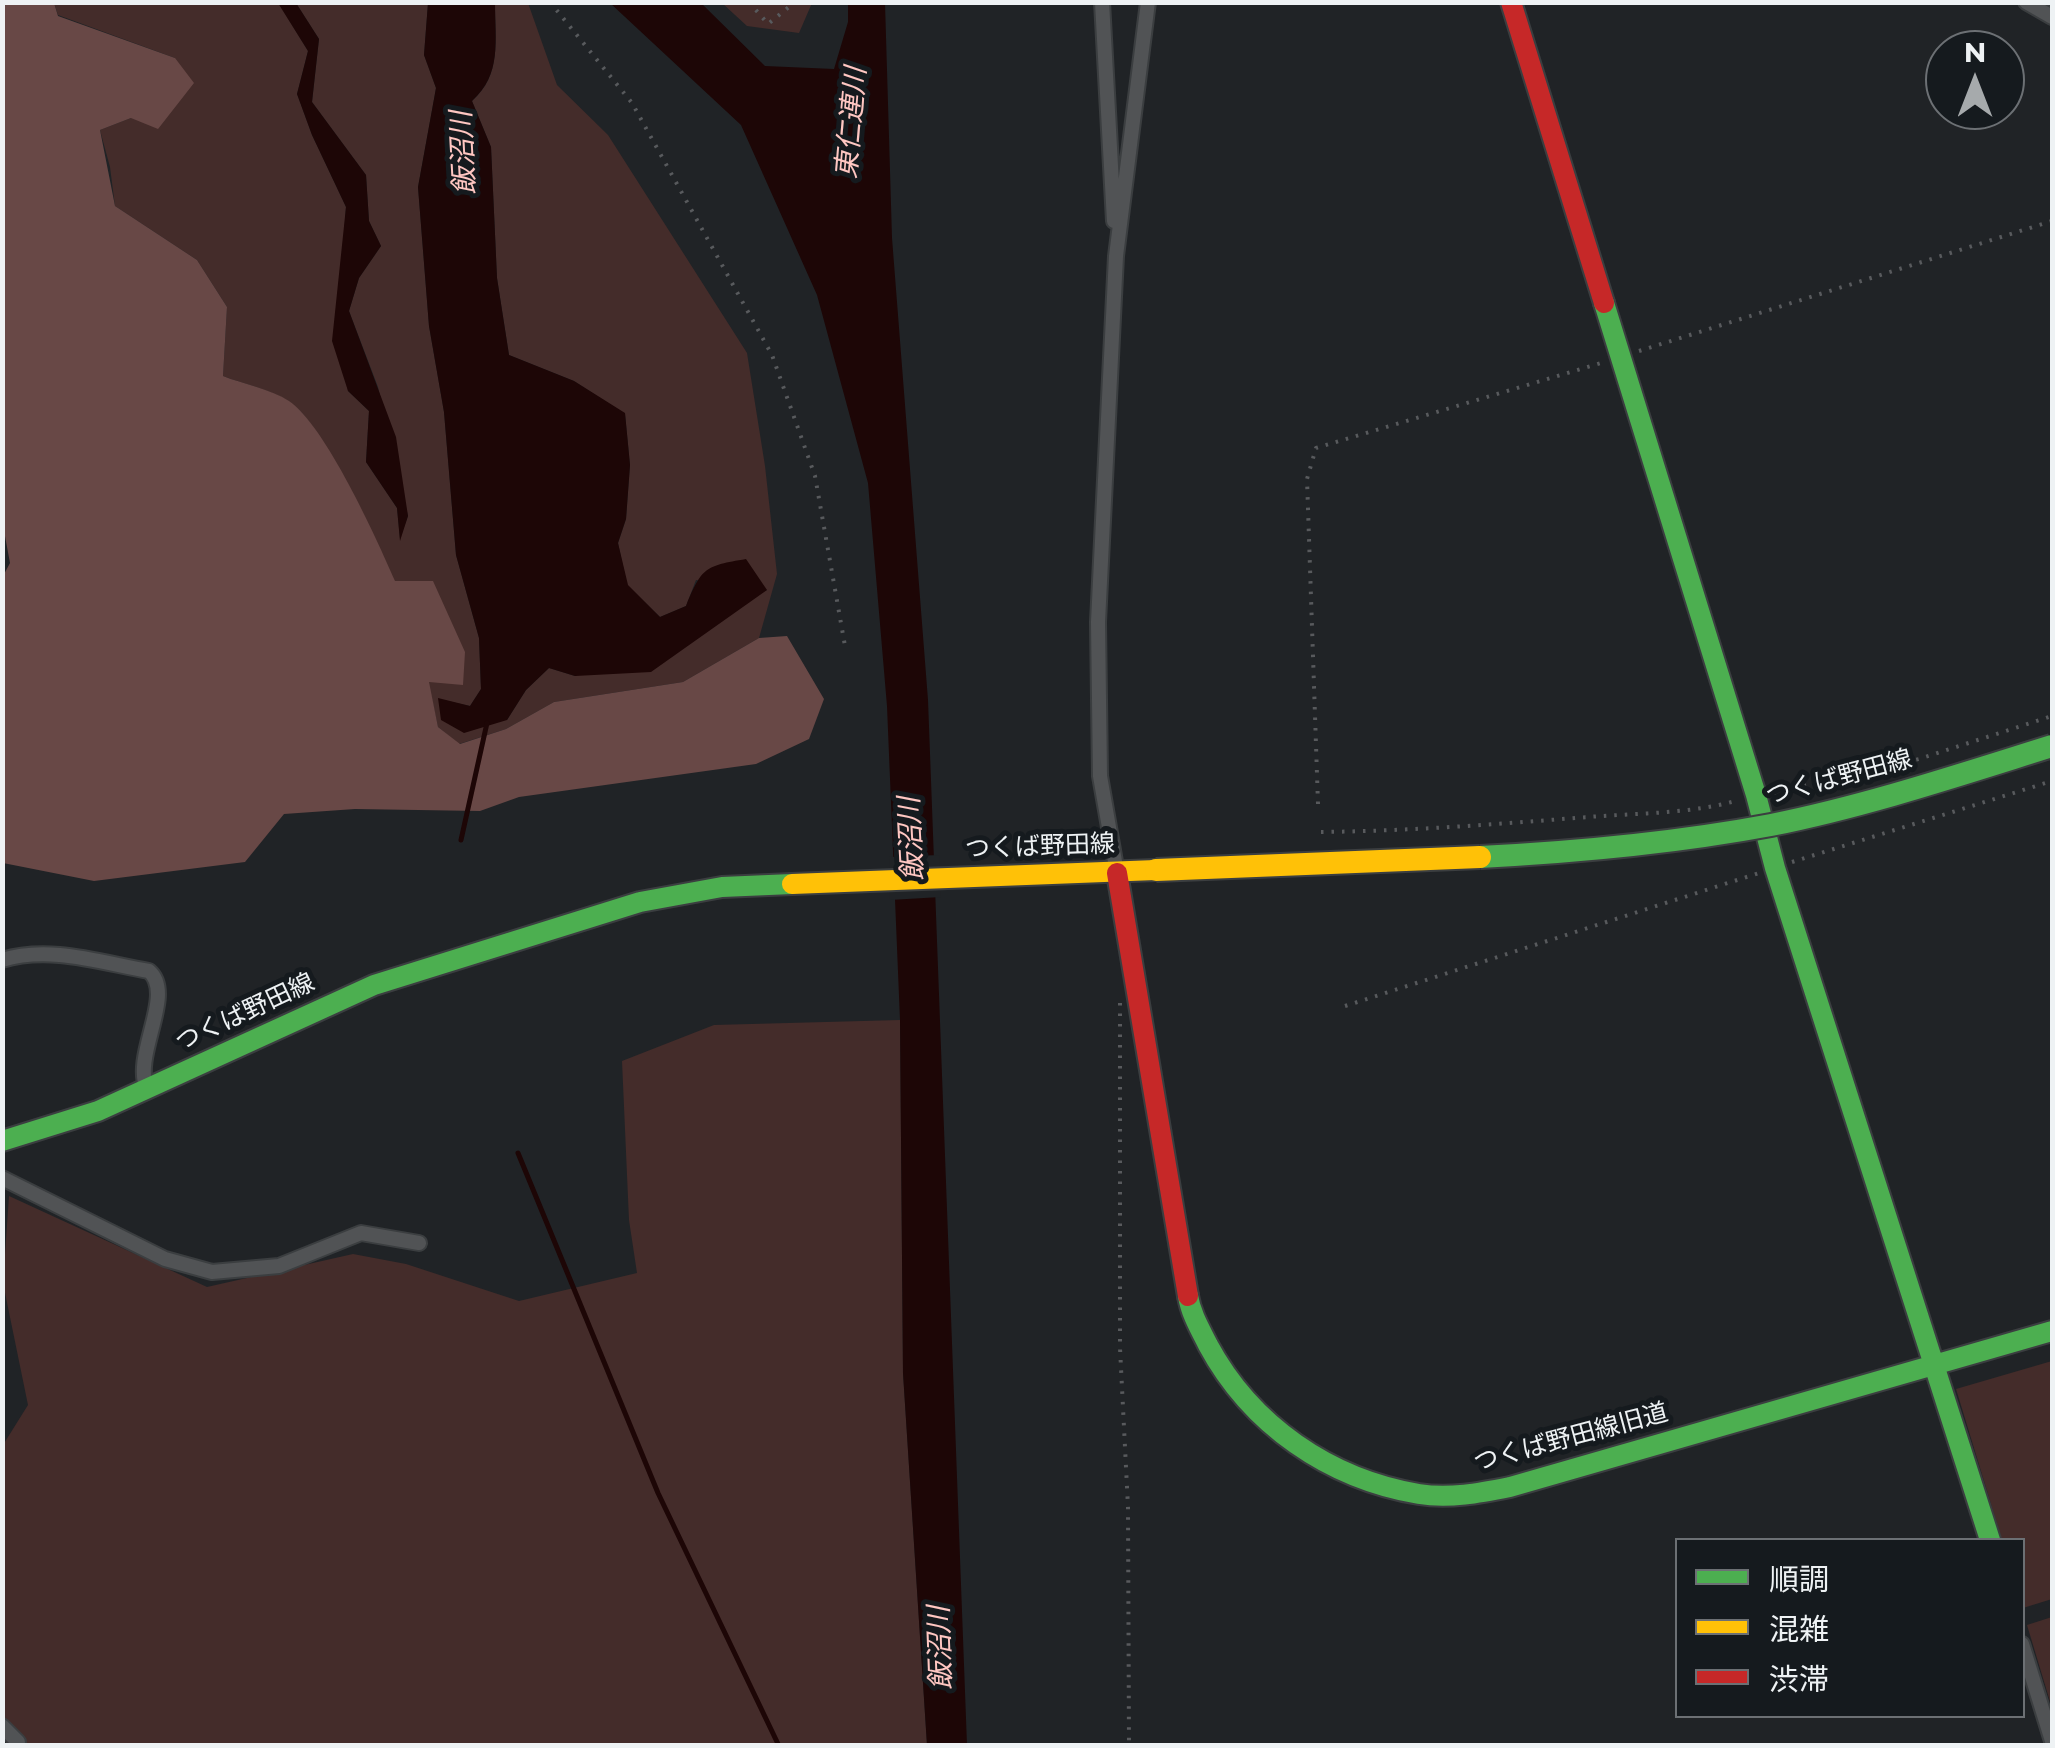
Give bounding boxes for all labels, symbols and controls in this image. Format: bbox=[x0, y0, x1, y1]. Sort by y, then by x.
north arrow bbox=[1925, 30, 2025, 130]
text: N bbox=[1964, 35, 1986, 69]
water label: 東仁連川 bbox=[830, 66, 874, 180]
water label: 飯沼川 bbox=[445, 110, 483, 196]
street label: つくば野田線 bbox=[1763, 744, 1915, 812]
water label: 飯沼川 bbox=[893, 796, 931, 882]
street label: つくば野田線 bbox=[965, 829, 1115, 865]
street label: つくば野田線 bbox=[171, 968, 319, 1058]
street label: つくば野田線旧道 bbox=[1471, 1398, 1671, 1478]
legend bbox=[1675, 1538, 2025, 1718]
text: 順調 bbox=[1769, 1561, 1829, 1598]
water label: 飯沼川 bbox=[923, 1605, 959, 1691]
text: 混雑 bbox=[1769, 1611, 1829, 1648]
text: 渋滞 bbox=[1769, 1661, 1829, 1698]

